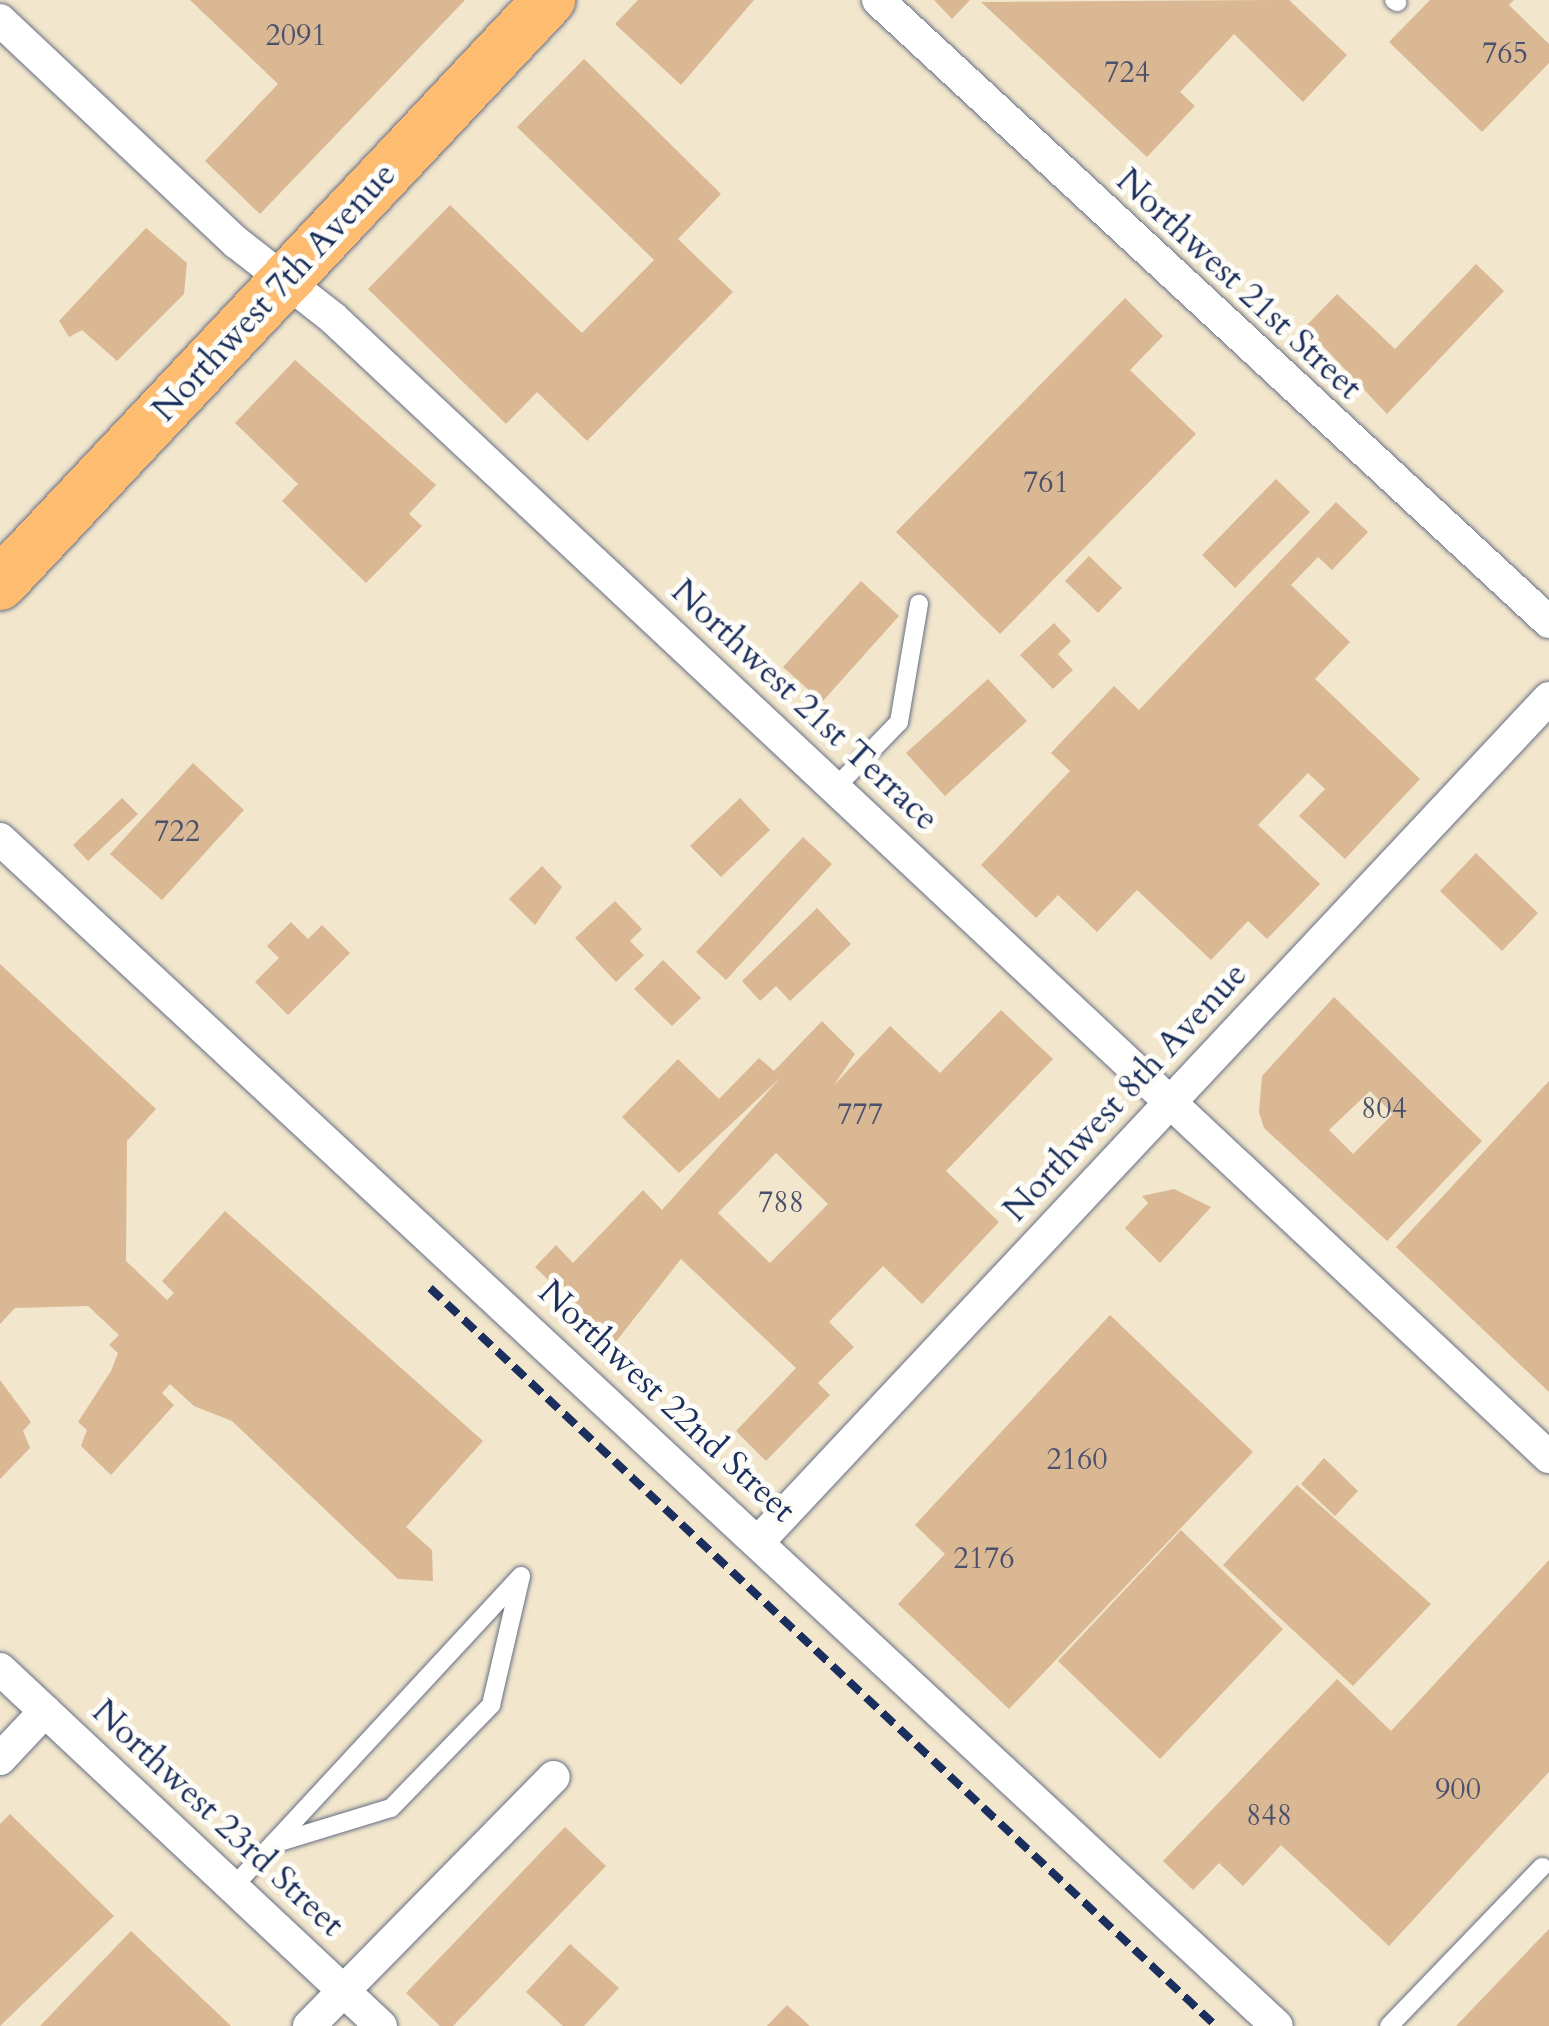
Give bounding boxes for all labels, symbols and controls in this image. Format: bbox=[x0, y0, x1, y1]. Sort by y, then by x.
house number: 2091 bbox=[265, 18, 327, 54]
house number: 765 bbox=[1482, 36, 1528, 72]
house number: 724 bbox=[1104, 55, 1150, 91]
street label: Northwest 7th Avenue bbox=[143, 154, 405, 430]
street label: Northwest 21st Street bbox=[1108, 159, 1370, 409]
house number: 761 bbox=[1023, 465, 1069, 501]
street label: Northwest 21st Terrace bbox=[663, 570, 947, 840]
house number: 722 bbox=[154, 814, 200, 850]
street label: Northwest 8th Avenue bbox=[994, 954, 1256, 1230]
house number: 804 bbox=[1361, 1091, 1407, 1127]
house number: 777 bbox=[837, 1097, 883, 1133]
house number: 788 bbox=[758, 1185, 804, 1221]
street label: Northwest 22nd Street bbox=[530, 1271, 804, 1531]
house number: 2160 bbox=[1046, 1442, 1108, 1478]
house number: 2176 bbox=[953, 1541, 1015, 1577]
street label: Northwest 23rd Street bbox=[83, 1691, 353, 1945]
house number: 900 bbox=[1435, 1772, 1481, 1808]
house number: 848 bbox=[1246, 1798, 1292, 1834]

